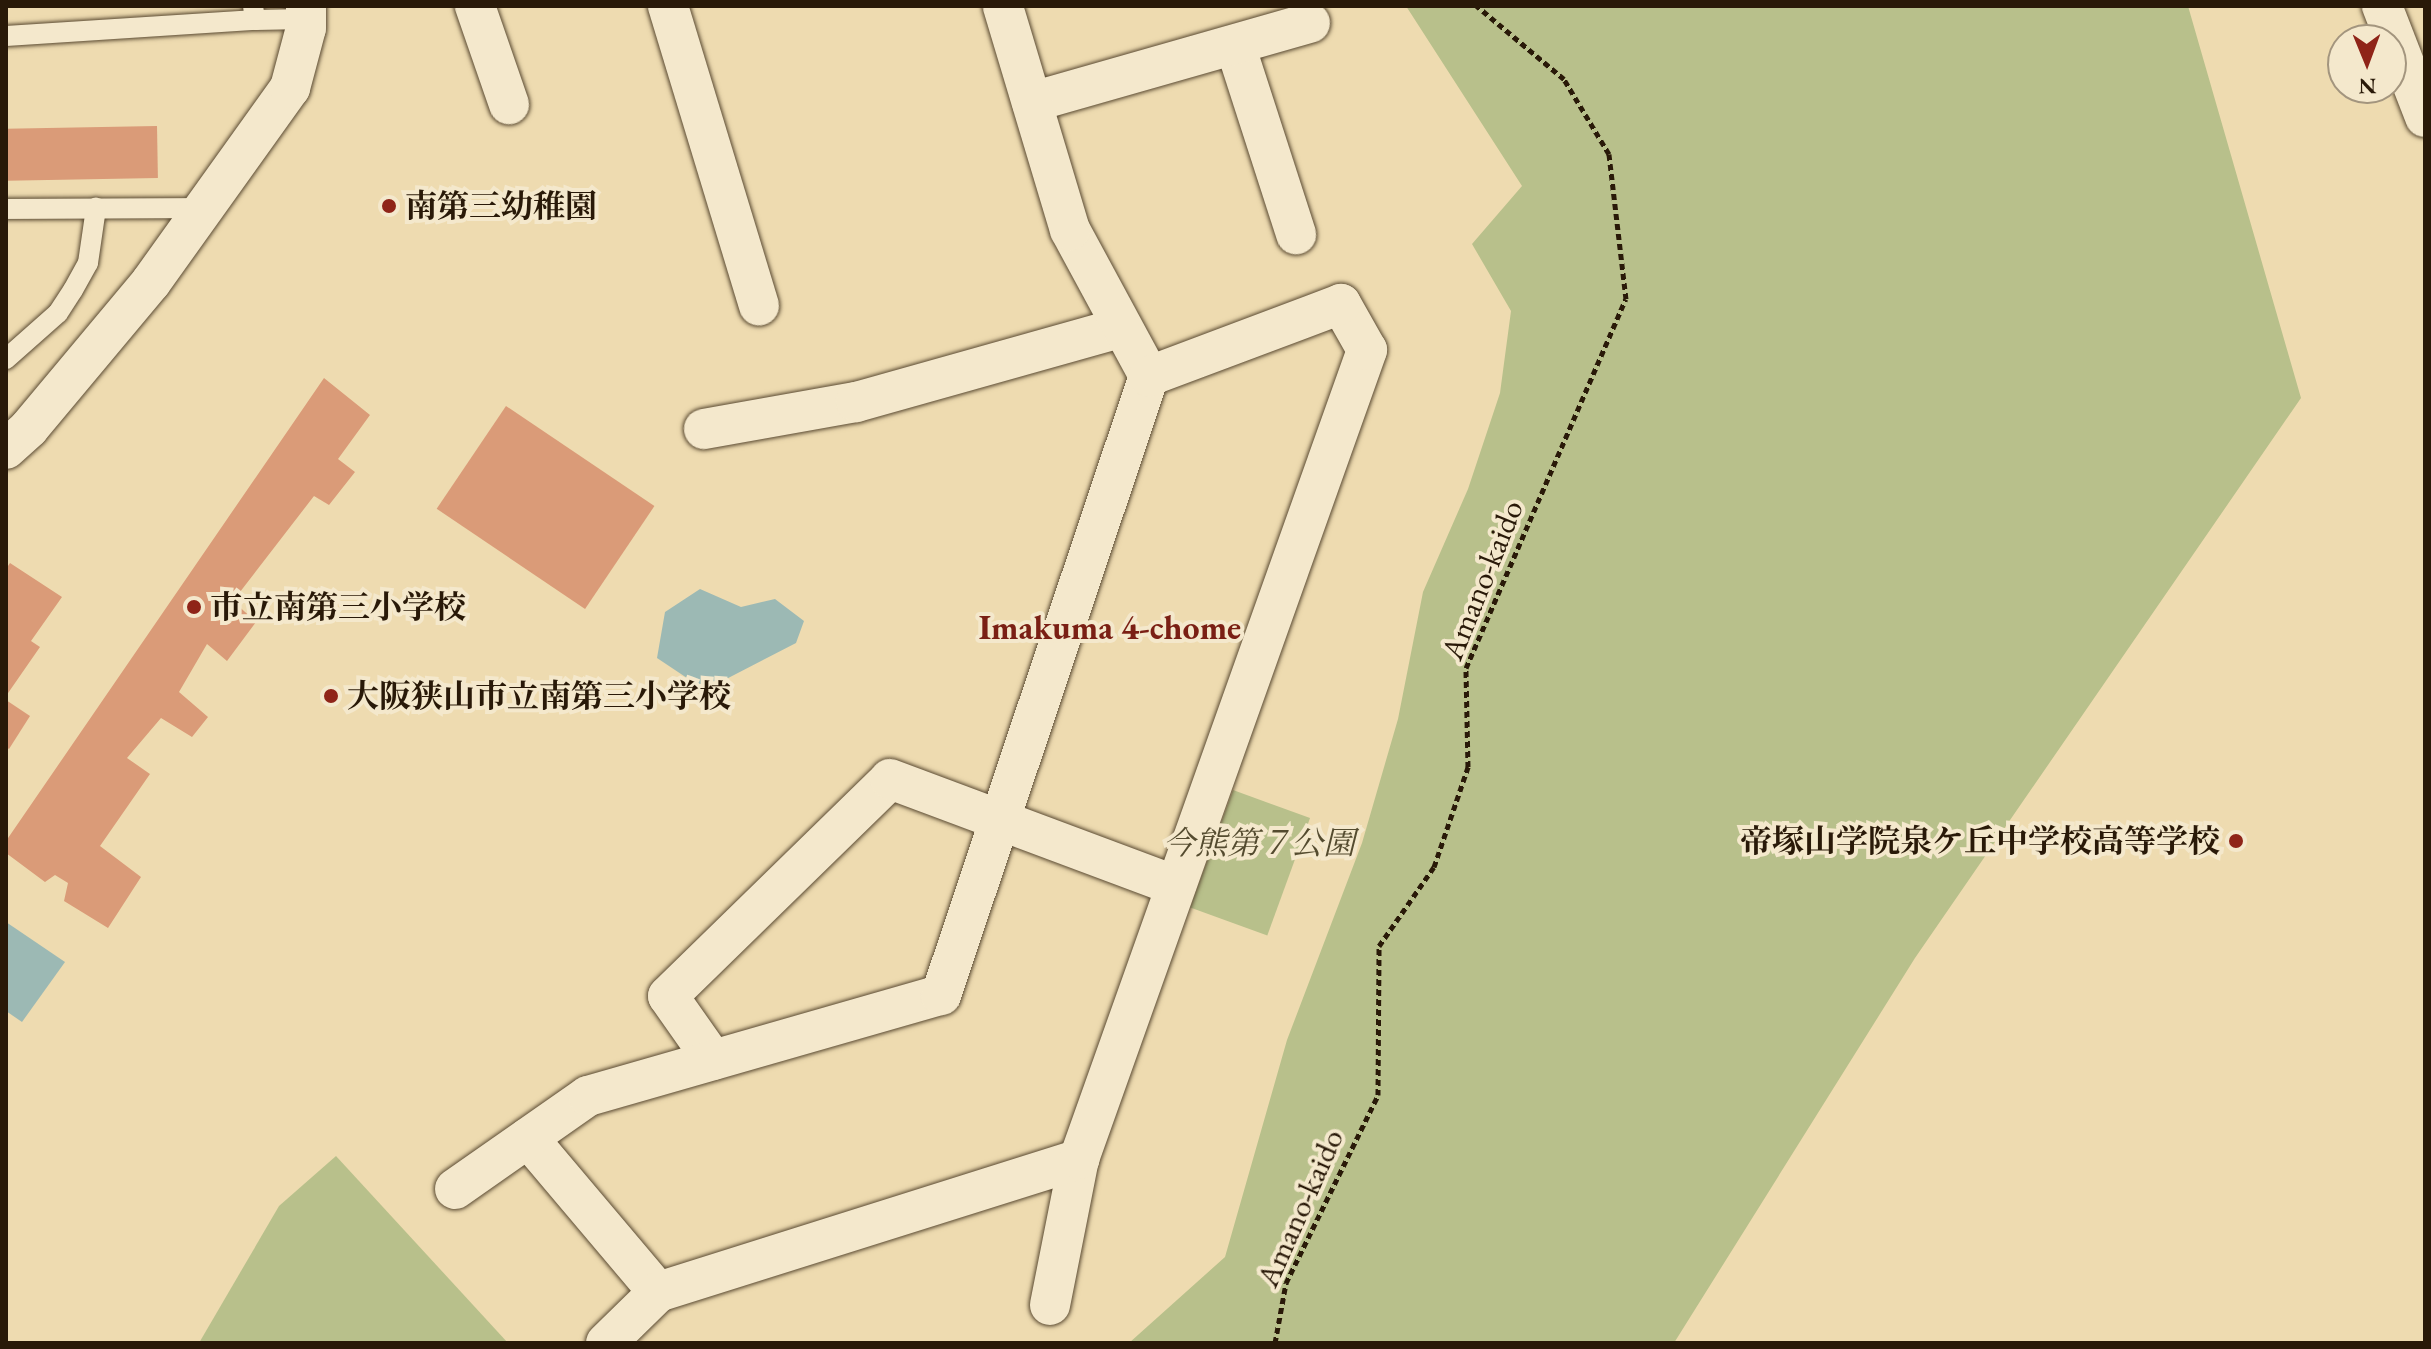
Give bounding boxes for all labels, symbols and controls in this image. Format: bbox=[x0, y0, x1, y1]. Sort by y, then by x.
north arrow bbox=[2327, 24, 2407, 104]
text: N bbox=[2358, 72, 2377, 101]
place label: 南第三幼稚園 bbox=[405, 187, 597, 225]
marker: 南第三幼稚園 bbox=[380, 197, 398, 215]
street label: Amano-kaido bbox=[1433, 494, 1531, 666]
place label: 市立南第三小学校 bbox=[210, 588, 466, 626]
marker: 市立南第三小学校 bbox=[185, 598, 203, 616]
district label: Imakuma 4-chome bbox=[979, 608, 1241, 648]
place label: 大阪狭山市立南第三小学校 bbox=[347, 677, 731, 715]
marker: 大阪狭山市立南第三小学校 bbox=[322, 687, 340, 705]
place label: 帝塚山学院泉ケ丘中学校高等学校 bbox=[1740, 822, 2220, 860]
park label: 今熊第７公園 bbox=[1163, 824, 1355, 862]
marker: 帝塚山学院泉ケ丘中学校高等学校 bbox=[2227, 832, 2245, 850]
street label: Amano-kaido bbox=[1248, 1123, 1352, 1293]

